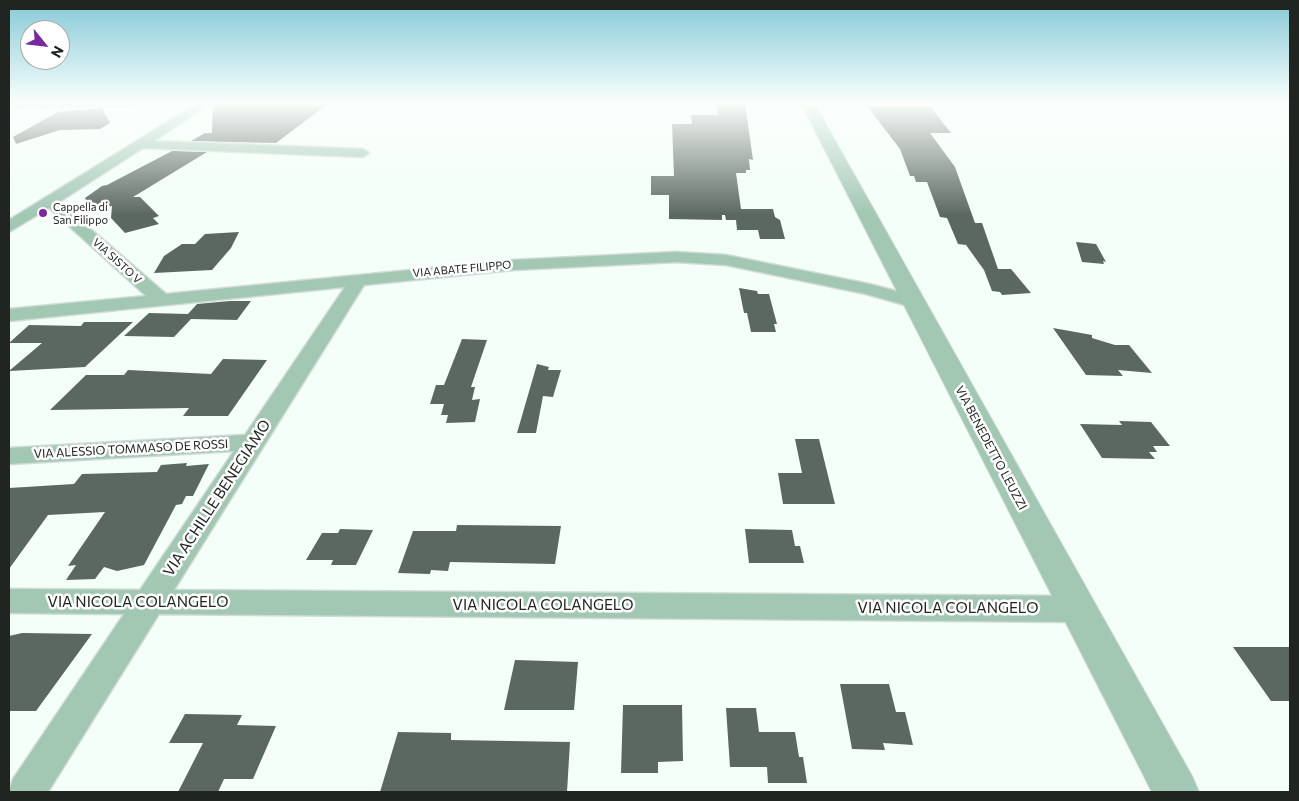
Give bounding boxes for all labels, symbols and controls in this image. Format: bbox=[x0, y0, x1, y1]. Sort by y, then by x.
north arrow bbox=[20, 20, 70, 70]
text: N bbox=[48, 43, 68, 61]
place label: Cappella di San Filippo bbox=[53, 200, 108, 226]
marker: Cappella di San Filippo bbox=[37, 207, 49, 219]
street label: VIA SISTO V bbox=[90, 236, 144, 286]
street label: VIA ABATE FILIPPO bbox=[412, 258, 512, 280]
street label: VIA BENEDETTO LEUZZI bbox=[952, 383, 1030, 513]
street label: VIA ACHILLE BENEGIAMO bbox=[160, 416, 274, 580]
street label: VIA ALESSIO TOMMASO DE ROSSI bbox=[33, 437, 229, 461]
street label: VIA NICOLA COLANGELO bbox=[48, 593, 228, 611]
street label: VIA NICOLA COLANGELO bbox=[453, 596, 633, 614]
street label: VIA NICOLA COLANGELO bbox=[858, 599, 1038, 617]

